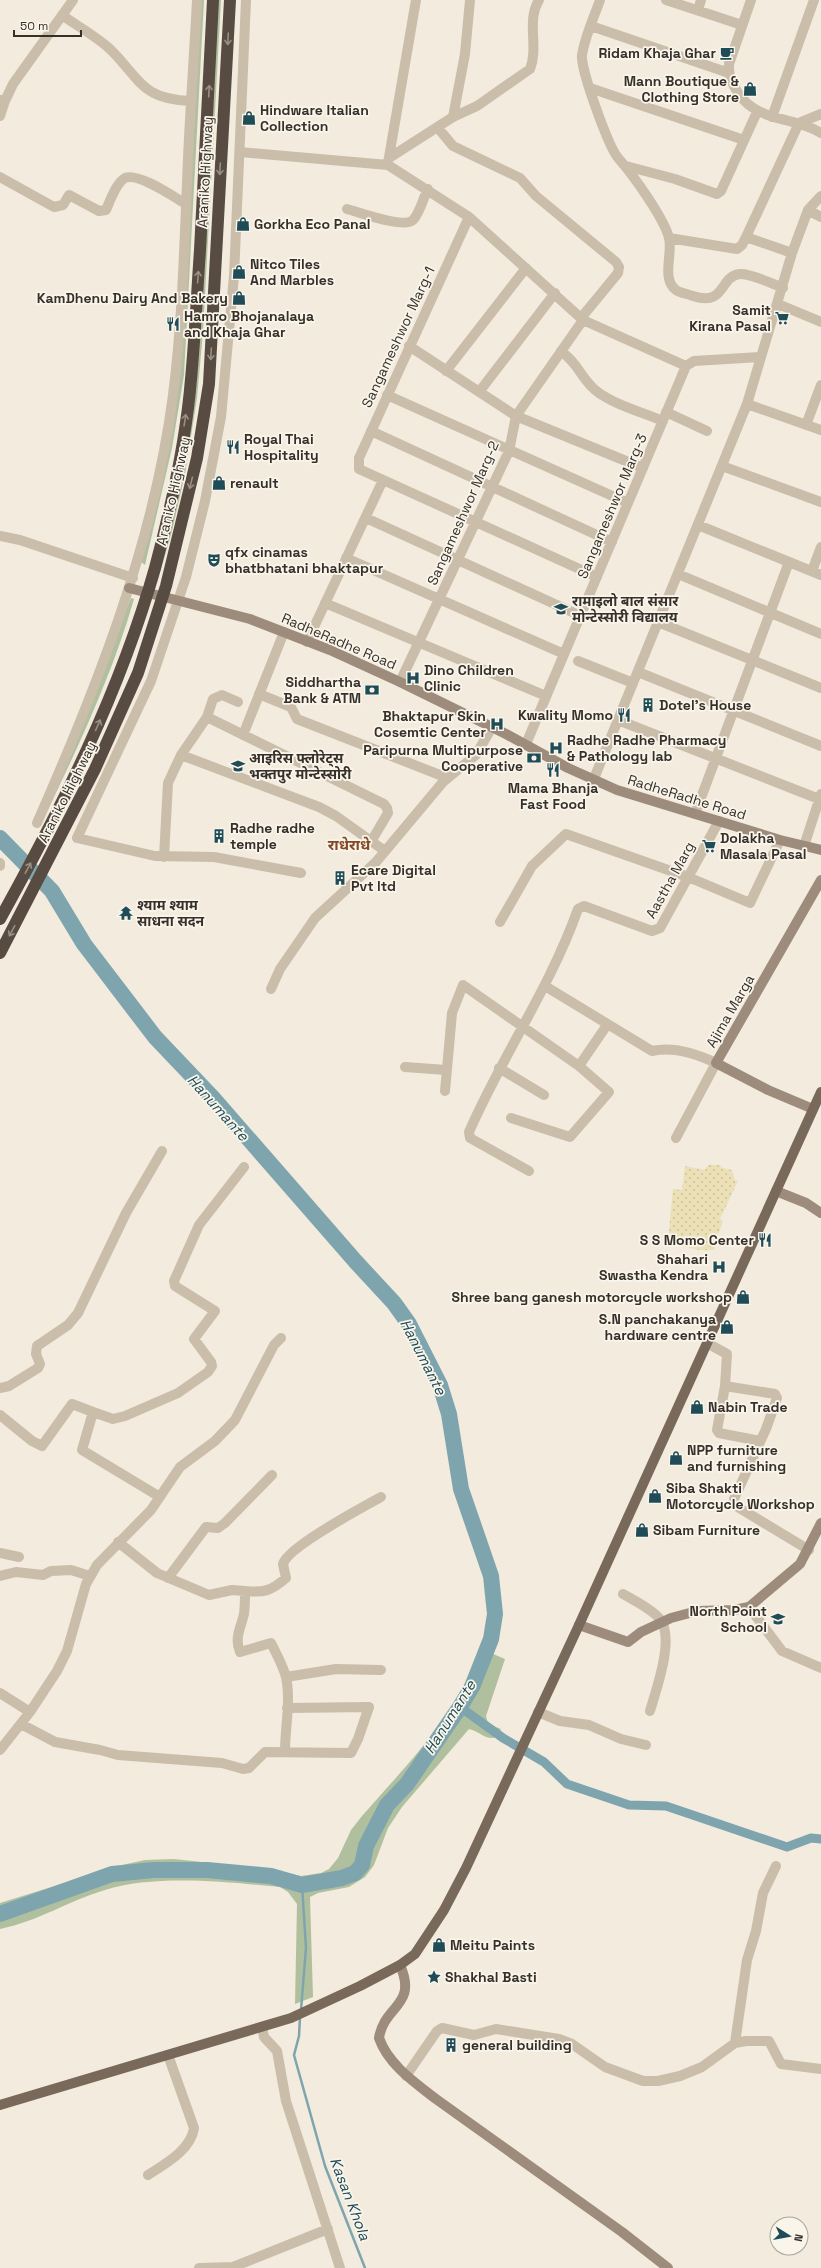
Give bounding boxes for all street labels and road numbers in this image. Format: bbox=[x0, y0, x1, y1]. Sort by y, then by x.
street label: Araniko Highway bbox=[193, 116, 217, 228]
street label: Sangameshwor Marg-1 bbox=[357, 264, 439, 410]
street label: Sangameshwor Marg-3 bbox=[573, 431, 651, 581]
street label: Araniko Highway bbox=[152, 435, 194, 547]
street label: Sangameshwor Marg-2 bbox=[423, 438, 503, 588]
street label: RadheRadhe Road bbox=[279, 609, 399, 673]
street label: Araniko Highway bbox=[34, 738, 100, 846]
street label: RadheRadhe Road bbox=[625, 770, 749, 824]
street label: Aastha Marg bbox=[642, 839, 698, 921]
street label: Ajima Marga bbox=[702, 971, 758, 1051]

